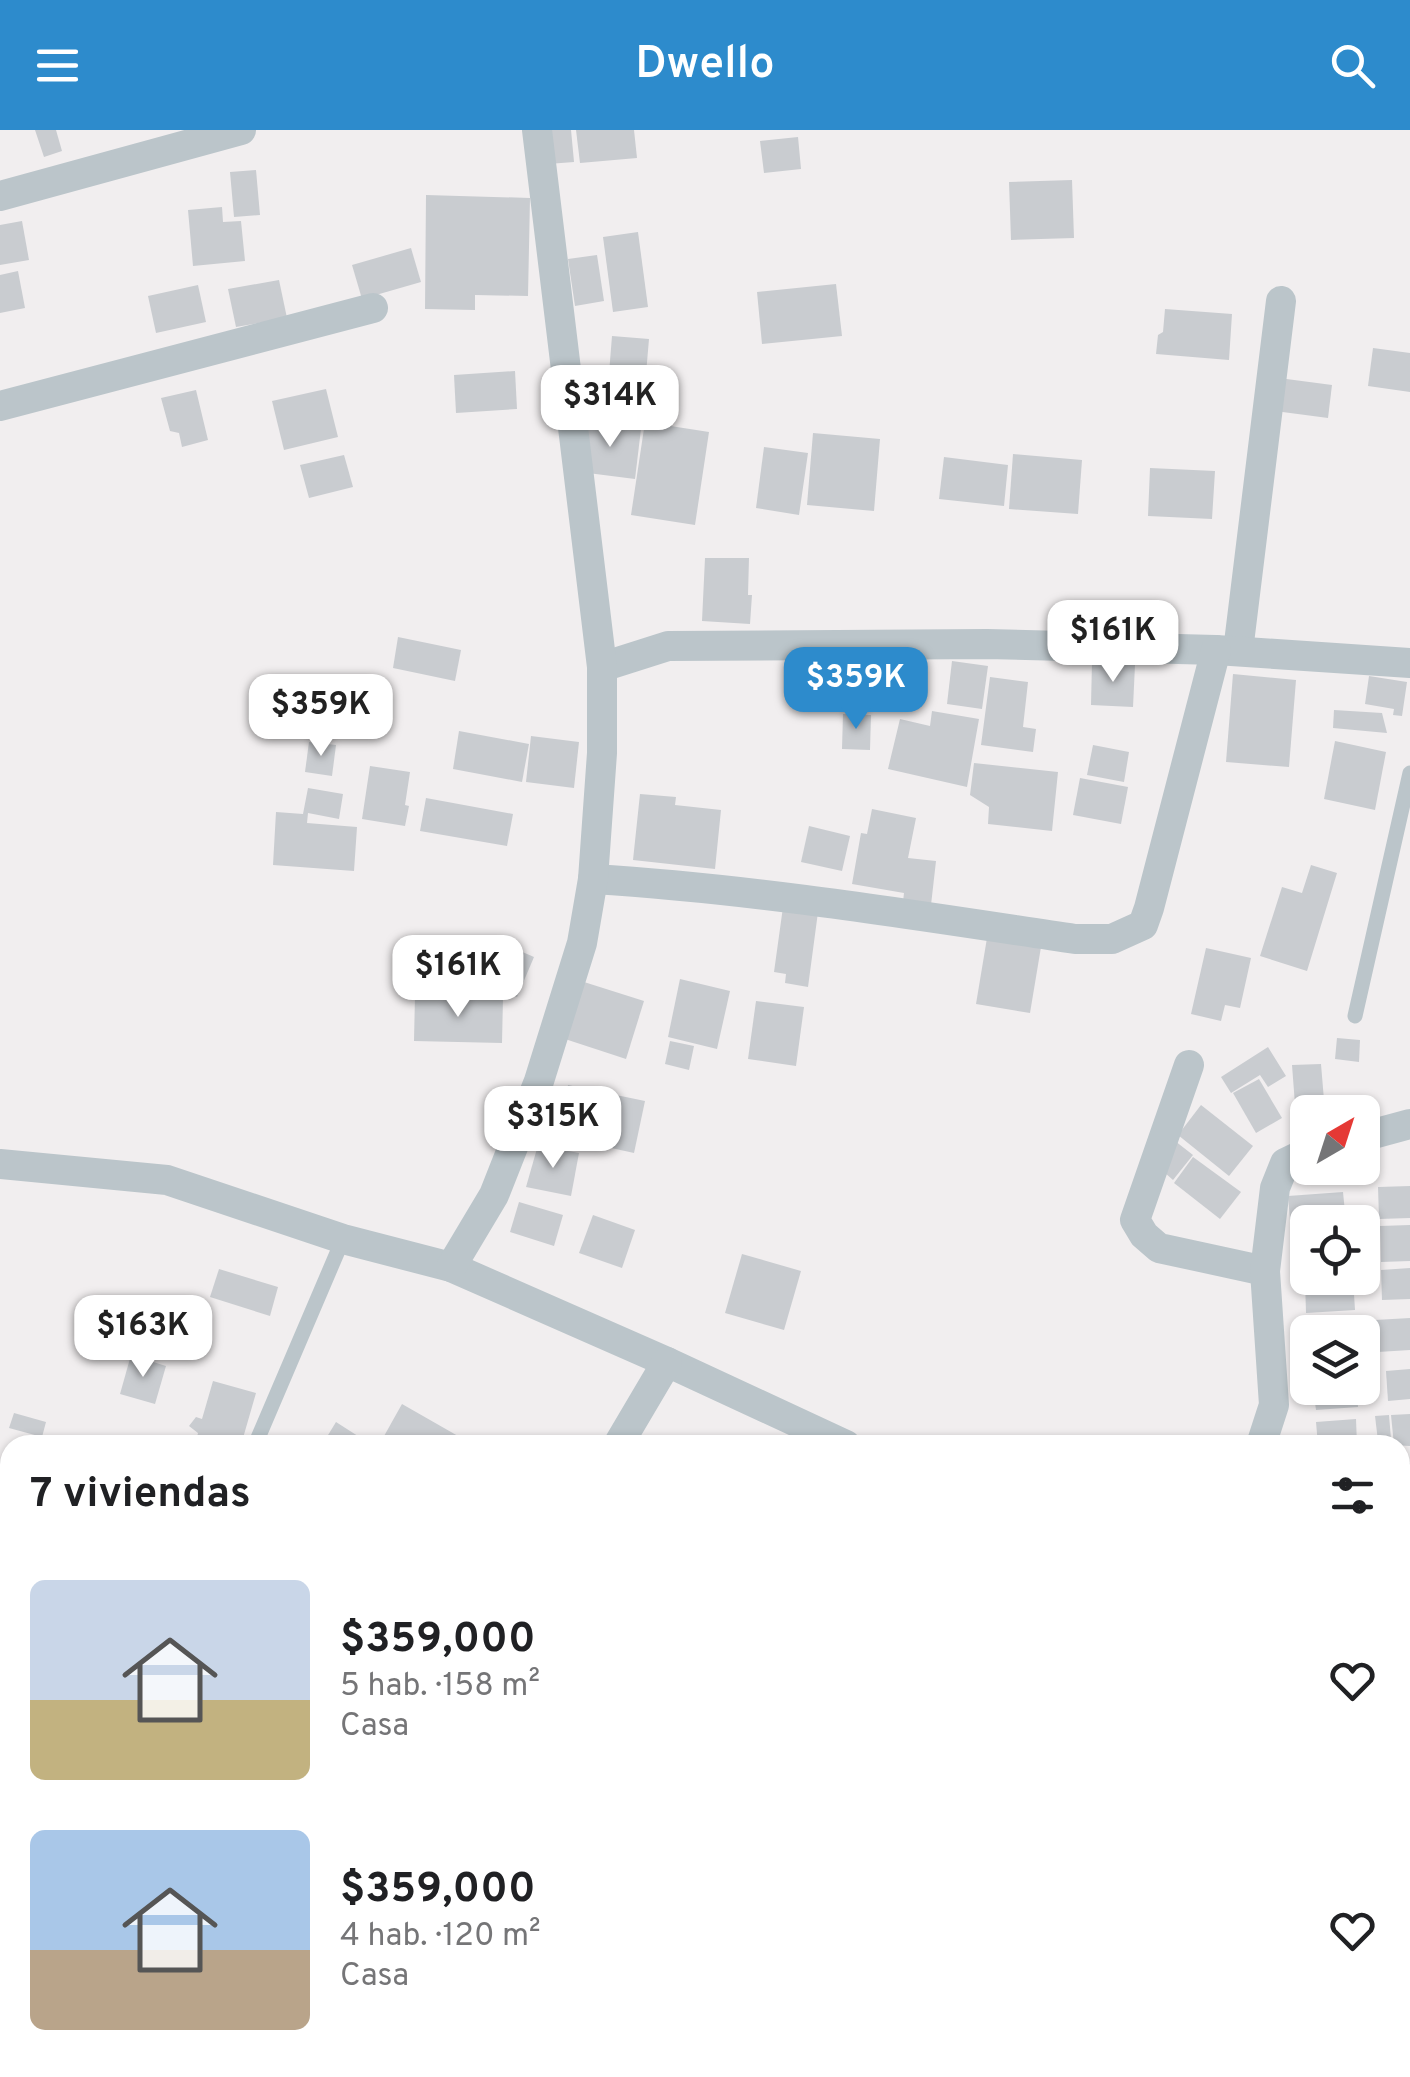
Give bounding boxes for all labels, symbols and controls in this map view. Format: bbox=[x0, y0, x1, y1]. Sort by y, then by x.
text: Dwello bbox=[635, 37, 775, 94]
icon: menu bbox=[30, 38, 85, 93]
icon: search bbox=[1325, 38, 1380, 93]
pin: $314K bbox=[540, 365, 680, 450]
text: $314K bbox=[563, 377, 657, 417]
pin: $161K bbox=[1043, 600, 1183, 685]
text: $161K bbox=[1069, 612, 1157, 652]
pin: $359K bbox=[786, 647, 926, 732]
text: $359K bbox=[806, 659, 906, 699]
pin: $359K bbox=[251, 674, 391, 759]
text: $359K bbox=[271, 686, 371, 726]
pin: $161K bbox=[388, 935, 528, 1020]
text: $161K bbox=[414, 947, 502, 987]
pin: $315K bbox=[483, 1086, 623, 1171]
north arrow bbox=[1290, 1095, 1380, 1185]
map controls bbox=[1290, 1095, 1380, 1405]
text: $315K bbox=[506, 1098, 600, 1138]
button: locate bbox=[1290, 1205, 1380, 1295]
pin: $163K bbox=[73, 1295, 213, 1380]
text: $163K bbox=[96, 1307, 190, 1347]
button: layers bbox=[1290, 1315, 1380, 1405]
icon: filters bbox=[1325, 1468, 1380, 1523]
text: 7 viviendas bbox=[30, 1469, 251, 1522]
text: $359,000 bbox=[340, 1614, 536, 1667]
icon: home bbox=[110, 1620, 230, 1740]
icon: heart bbox=[1325, 1653, 1380, 1708]
text: 5 hab. · 158 m² bbox=[340, 1667, 540, 1707]
text: Casa bbox=[340, 1707, 409, 1747]
text: $359,000 bbox=[340, 1864, 536, 1917]
icon: home bbox=[110, 1870, 230, 1990]
icon: heart bbox=[1325, 1903, 1380, 1958]
text: 4 hab. · 120 m² bbox=[340, 1917, 541, 1957]
text: Casa bbox=[340, 1957, 409, 1997]

